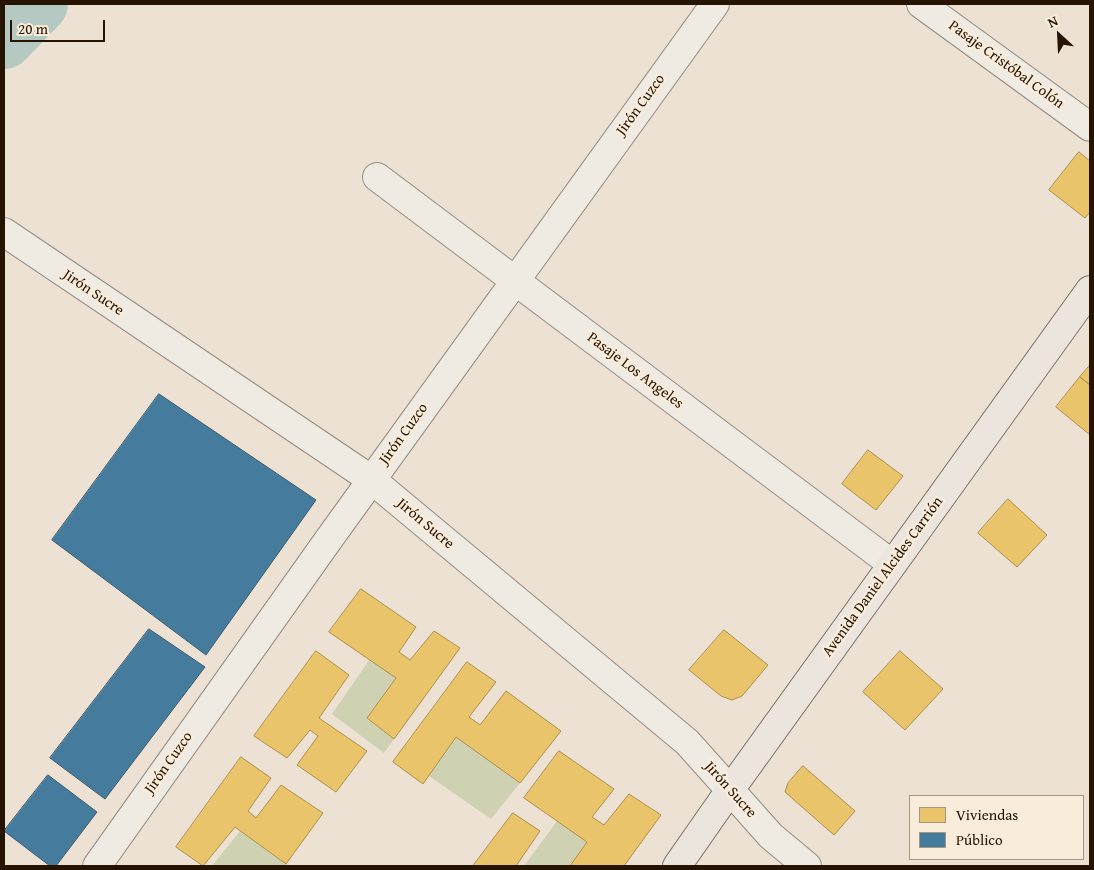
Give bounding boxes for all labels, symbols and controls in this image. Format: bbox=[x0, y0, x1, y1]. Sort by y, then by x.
scale bar bbox=[12, 10, 108, 42]
north arrow bbox=[1034, 10, 1084, 60]
text: N bbox=[1044, 10, 1061, 32]
street label: Pasaje Cristóbal Colón bbox=[945, 17, 1067, 113]
text: 20 m bbox=[18, 18, 48, 39]
street label: Jirón Cuzco bbox=[613, 71, 669, 139]
street label: Jirón Sucre bbox=[59, 266, 127, 320]
street label: Pasaje Los Angeles bbox=[583, 329, 687, 413]
street label: Jirón Cuzco bbox=[376, 400, 432, 468]
street label: Avenida Daniel Alcides Carrión bbox=[819, 494, 947, 660]
street label: Jirón Sucre bbox=[393, 495, 457, 553]
street label: Jirón Cuzco bbox=[141, 728, 197, 798]
street label: Jirón Sucre bbox=[700, 758, 760, 822]
legend bbox=[909, 795, 1084, 860]
text: Viviendas bbox=[956, 804, 1018, 825]
text: Público bbox=[956, 829, 1003, 850]

